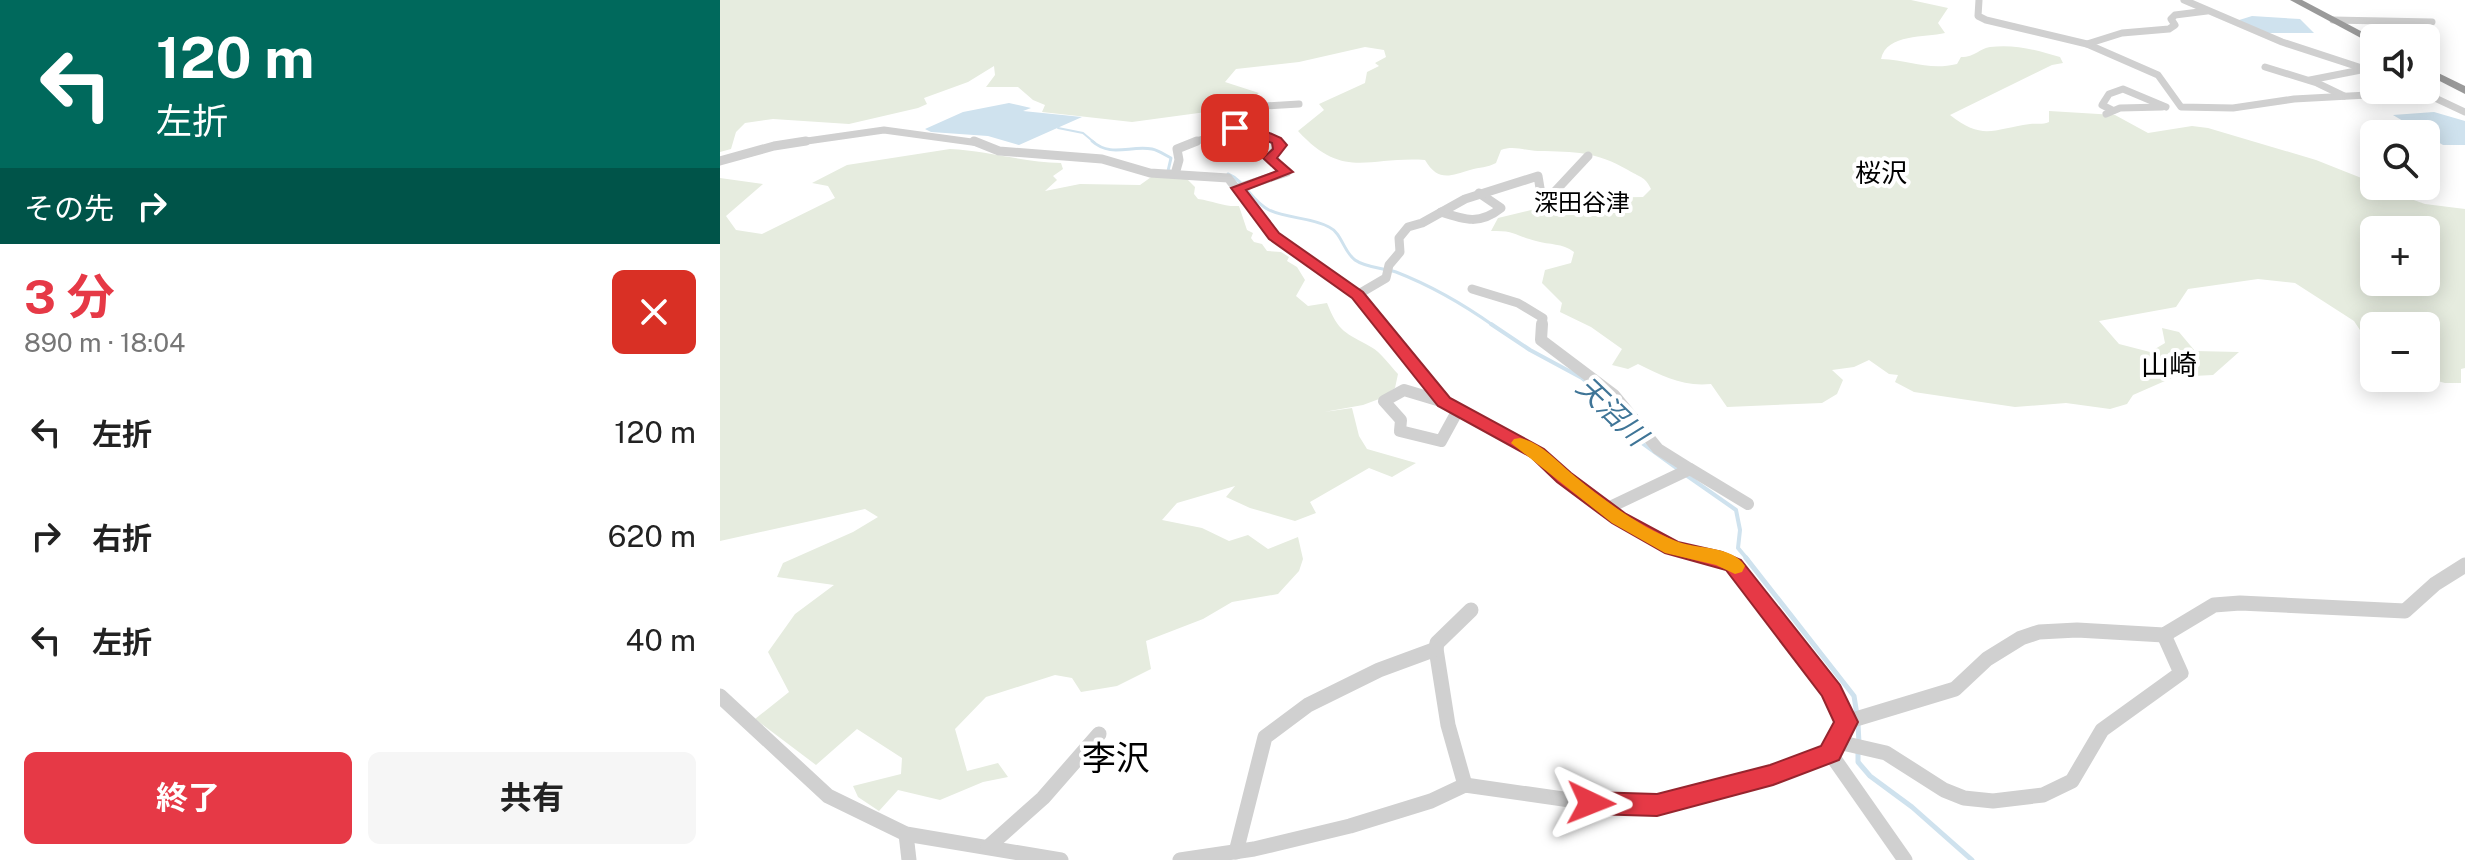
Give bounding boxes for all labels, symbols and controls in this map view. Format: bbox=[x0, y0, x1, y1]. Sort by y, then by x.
map controls bbox=[2360, 24, 2440, 392]
button: sound bbox=[2360, 24, 2440, 104]
text: 120 m bbox=[156, 25, 314, 91]
icon: left bbox=[24, 32, 128, 136]
pin bbox=[1201, 94, 1269, 162]
text: 左折 bbox=[156, 100, 228, 142]
icon: arrive bbox=[1213, 106, 1257, 150]
button: search bbox=[2360, 120, 2440, 200]
district label: 桜沢 bbox=[1855, 157, 1907, 188]
icon: right bbox=[130, 184, 174, 228]
district label: 深田谷津 bbox=[1534, 188, 1630, 216]
text: その先 bbox=[24, 190, 114, 226]
button: + bbox=[2360, 216, 2440, 296]
text: 3 分 bbox=[24, 268, 115, 325]
button: close bbox=[612, 270, 696, 354]
button: − bbox=[2360, 312, 2440, 392]
text: 890 m · 18:04 bbox=[24, 327, 185, 358]
district label: 山崎 bbox=[2141, 348, 2197, 381]
water label: 天沼川 bbox=[1571, 370, 1656, 454]
icon: left bbox=[24, 410, 68, 454]
text: 120 m bbox=[614, 414, 696, 450]
text: 左折 bbox=[92, 416, 152, 452]
icon: right bbox=[24, 514, 68, 558]
text: 620 m bbox=[608, 518, 696, 554]
text: 右折 bbox=[92, 520, 152, 556]
icon: left bbox=[24, 618, 68, 662]
text: 40 m bbox=[626, 622, 696, 658]
text: 左折 bbox=[92, 624, 152, 660]
district label: 李沢 bbox=[1082, 738, 1150, 778]
button: 終了 bbox=[24, 752, 352, 844]
button: 共有 bbox=[368, 752, 696, 844]
position arrow bbox=[1549, 761, 1633, 845]

